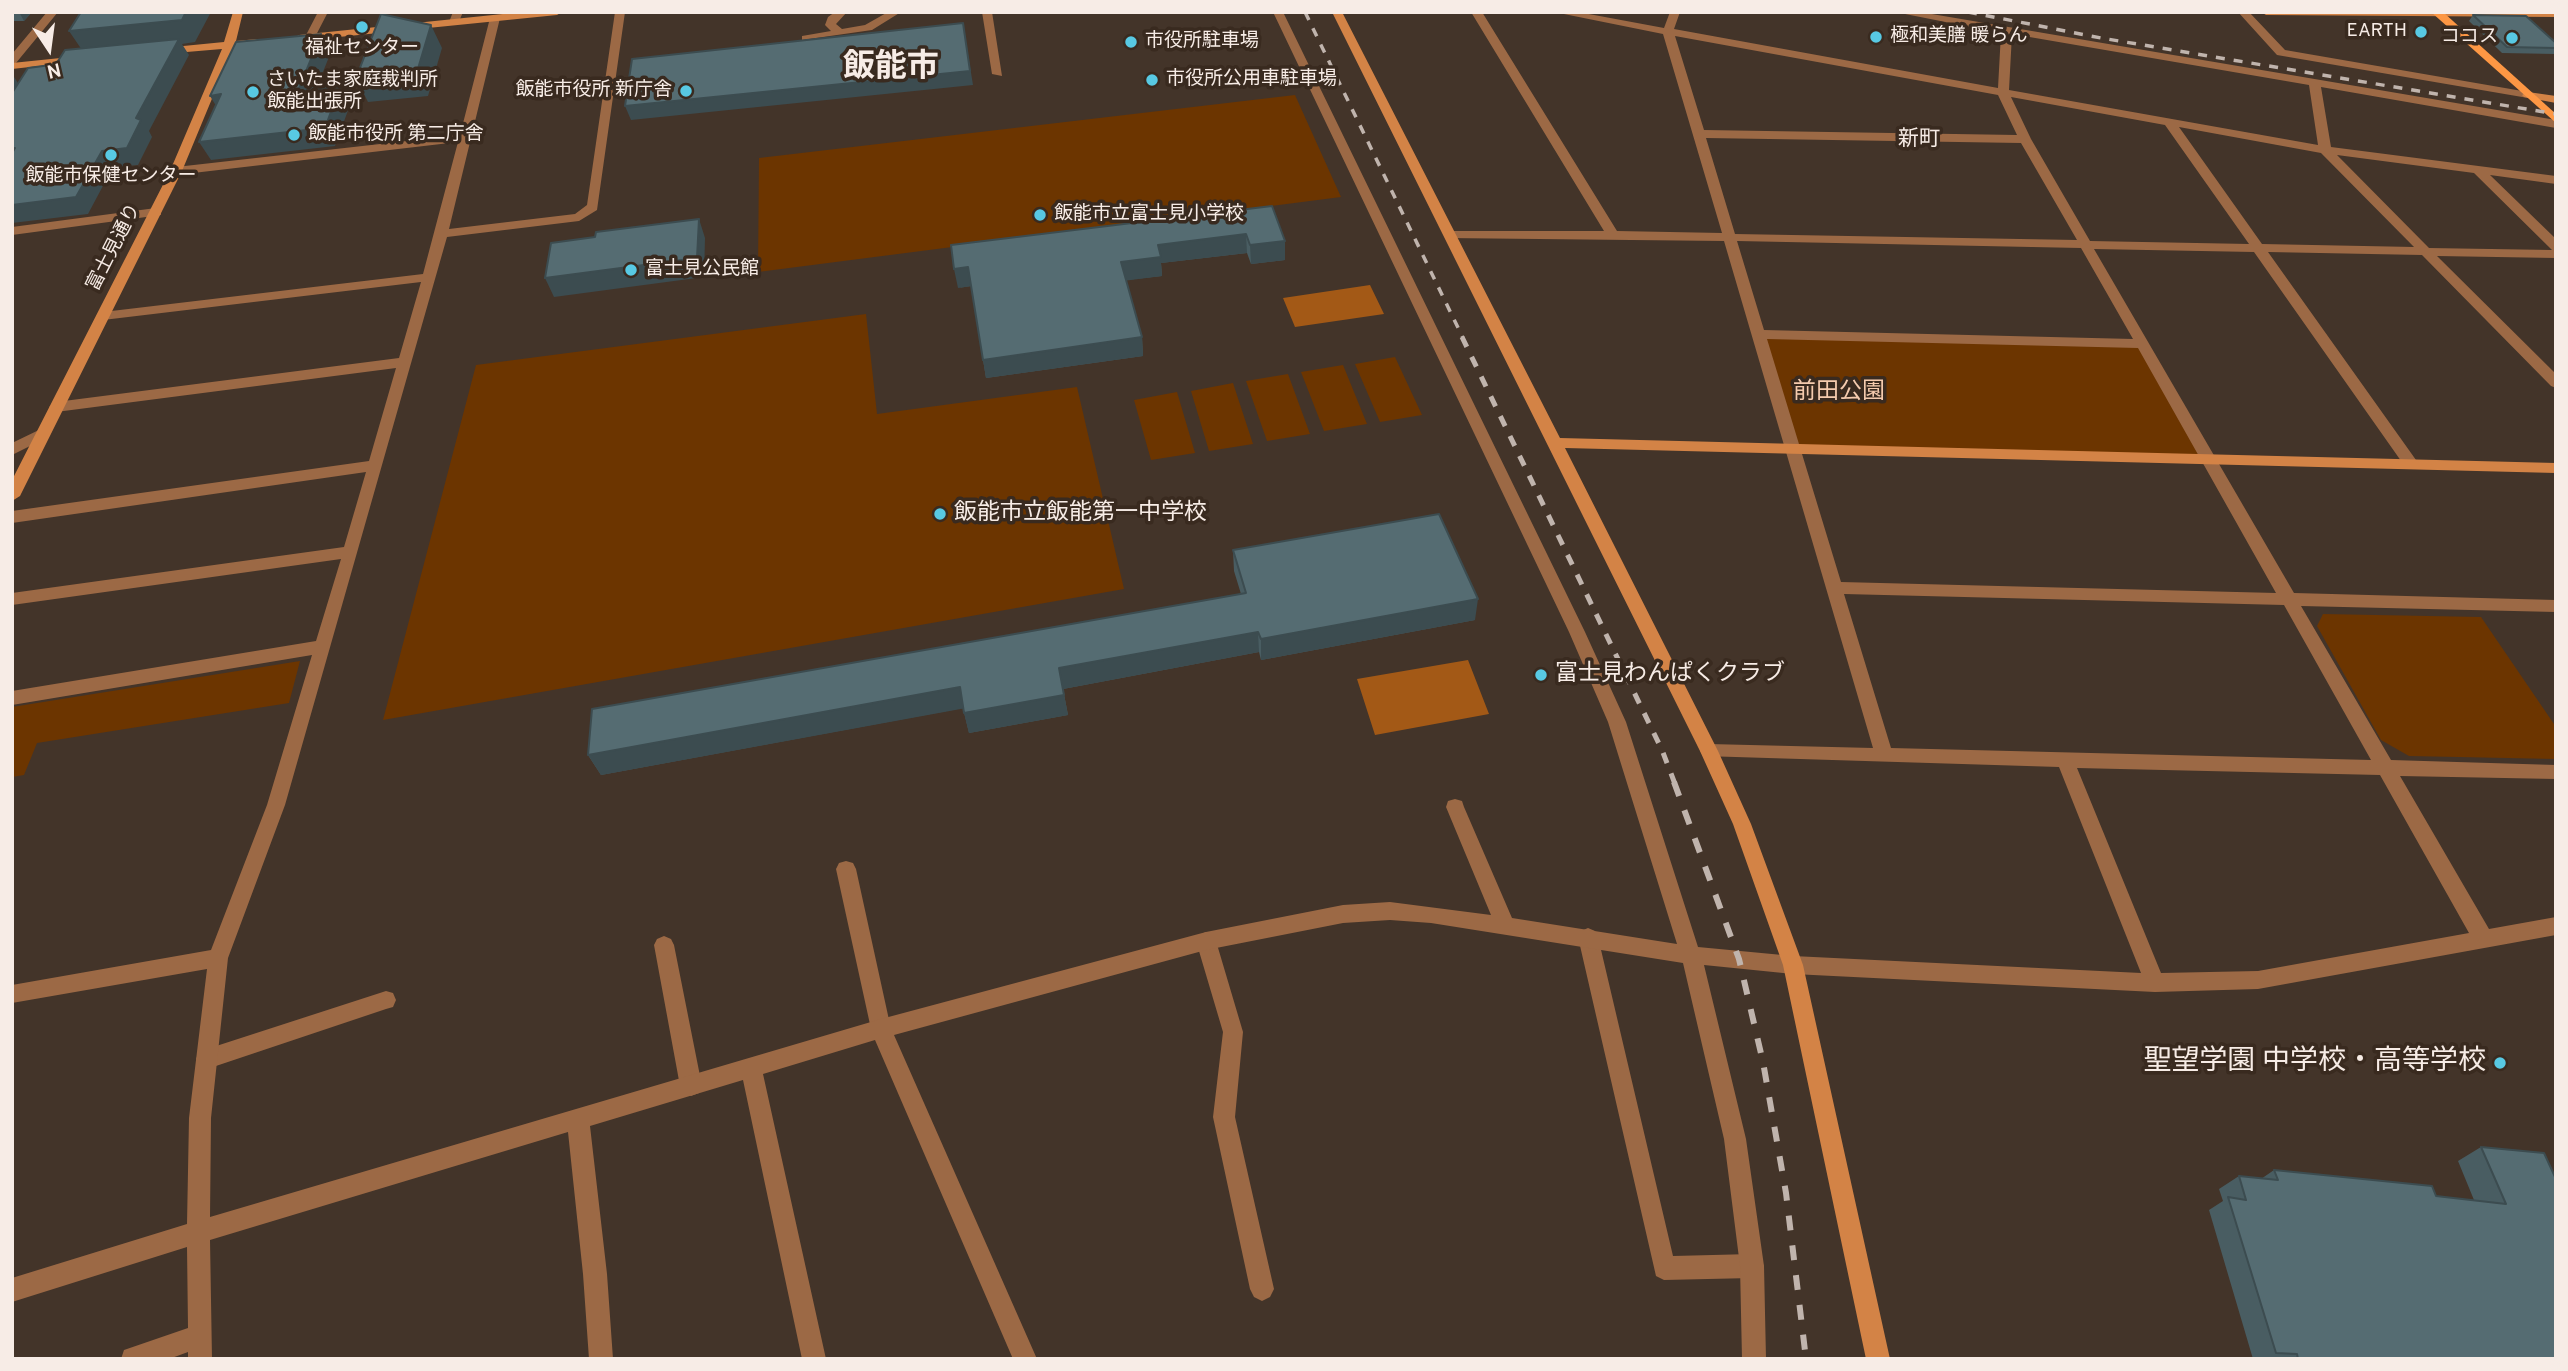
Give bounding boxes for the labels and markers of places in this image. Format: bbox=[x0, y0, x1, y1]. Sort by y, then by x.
marker: 福祉センター bbox=[354, 19, 370, 35]
place label: EARTH bbox=[2346, 21, 2407, 43]
marker: EARTH bbox=[2413, 24, 2429, 40]
place label: 極和美膳 暖らん bbox=[1890, 26, 2027, 48]
place label: ココス bbox=[2441, 27, 2498, 49]
marker: 極和美膳 暖らん bbox=[1868, 29, 1884, 45]
marker: ココス bbox=[2504, 30, 2520, 46]
place label: 市役所駐車場 bbox=[1145, 31, 1259, 53]
marker: 市役所駐車場 bbox=[1123, 34, 1139, 50]
place label: 福祉センター bbox=[305, 38, 419, 60]
place label: 市役所公用車駐車場 bbox=[1166, 69, 1337, 91]
place label: さいたま家庭裁判所 飯能出張所 bbox=[267, 70, 438, 114]
marker: 市役所公用車駐車場 bbox=[1144, 72, 1160, 88]
place label: 飯能市役所 新庁舎 bbox=[516, 80, 672, 102]
marker: 飯能市役所 新庁舎 bbox=[678, 83, 694, 99]
marker: さいたま家庭裁判所 飯能出張所 bbox=[245, 84, 261, 100]
place label: 飯能市役所 第二庁舎 bbox=[308, 124, 483, 146]
marker: 飯能市役所 第二庁舎 bbox=[286, 127, 302, 143]
marker: 飯能市保健センター bbox=[103, 147, 119, 163]
place label: 飯能市保健センター bbox=[26, 166, 196, 188]
place label: 飯能市立富士見小学校 bbox=[1054, 204, 1244, 226]
marker: 飯能市立富士見小学校 bbox=[1032, 207, 1048, 223]
place label: 富士見公民館 bbox=[645, 259, 759, 281]
marker: 富士見公民館 bbox=[623, 262, 639, 278]
place label: 飯能市立飯能第一中学校 bbox=[954, 500, 1207, 528]
marker: 飯能市立飯能第一中学校 bbox=[932, 506, 948, 522]
place label: 富士見わんぱくクラブ bbox=[1555, 661, 1785, 689]
marker: 富士見わんぱくクラブ bbox=[1533, 667, 1549, 683]
place label: 聖望学園 中学校・高等学校 bbox=[2143, 1046, 2486, 1080]
marker: 聖望学園 中学校・高等学校 bbox=[2492, 1055, 2508, 1071]

